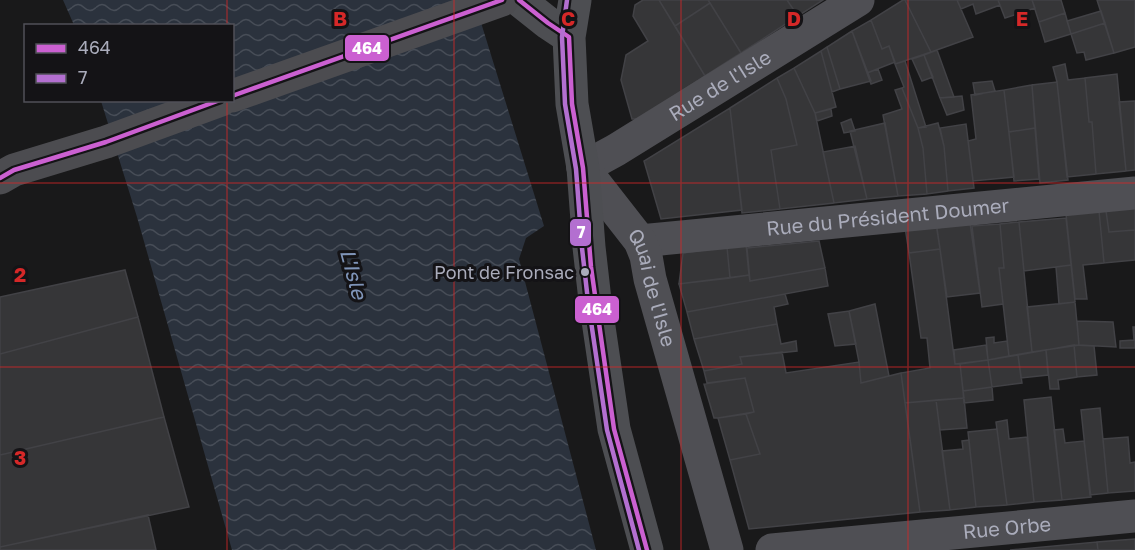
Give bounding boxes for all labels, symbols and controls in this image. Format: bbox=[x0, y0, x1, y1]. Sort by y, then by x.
text: B bbox=[333, 6, 347, 30]
text: C bbox=[561, 6, 575, 30]
text: D bbox=[787, 6, 801, 30]
text: E bbox=[1016, 6, 1028, 30]
legend bbox=[24, 24, 234, 102]
line badge: 464 bbox=[344, 34, 390, 62]
text: 464 bbox=[78, 36, 111, 58]
text: 464 bbox=[352, 38, 382, 58]
street label: Rue de l'Isle bbox=[664, 44, 775, 125]
text: 7 bbox=[78, 66, 88, 88]
street label: Rue du Président Doumer bbox=[765, 192, 1010, 240]
line badge: 7 bbox=[569, 218, 592, 247]
text: 7 bbox=[577, 222, 586, 242]
street label: Quai de l'Isle bbox=[623, 223, 682, 349]
water label: L'Isle bbox=[335, 246, 374, 303]
place label: Pont de Fronsac bbox=[434, 261, 574, 283]
text: 2 bbox=[14, 262, 26, 286]
marker: Pont de Fronsac bbox=[579, 266, 591, 278]
line badge: 464 bbox=[574, 295, 620, 324]
text: 464 bbox=[582, 299, 612, 319]
text: 3 bbox=[14, 445, 26, 469]
street label: Rue Orbe bbox=[962, 511, 1052, 543]

